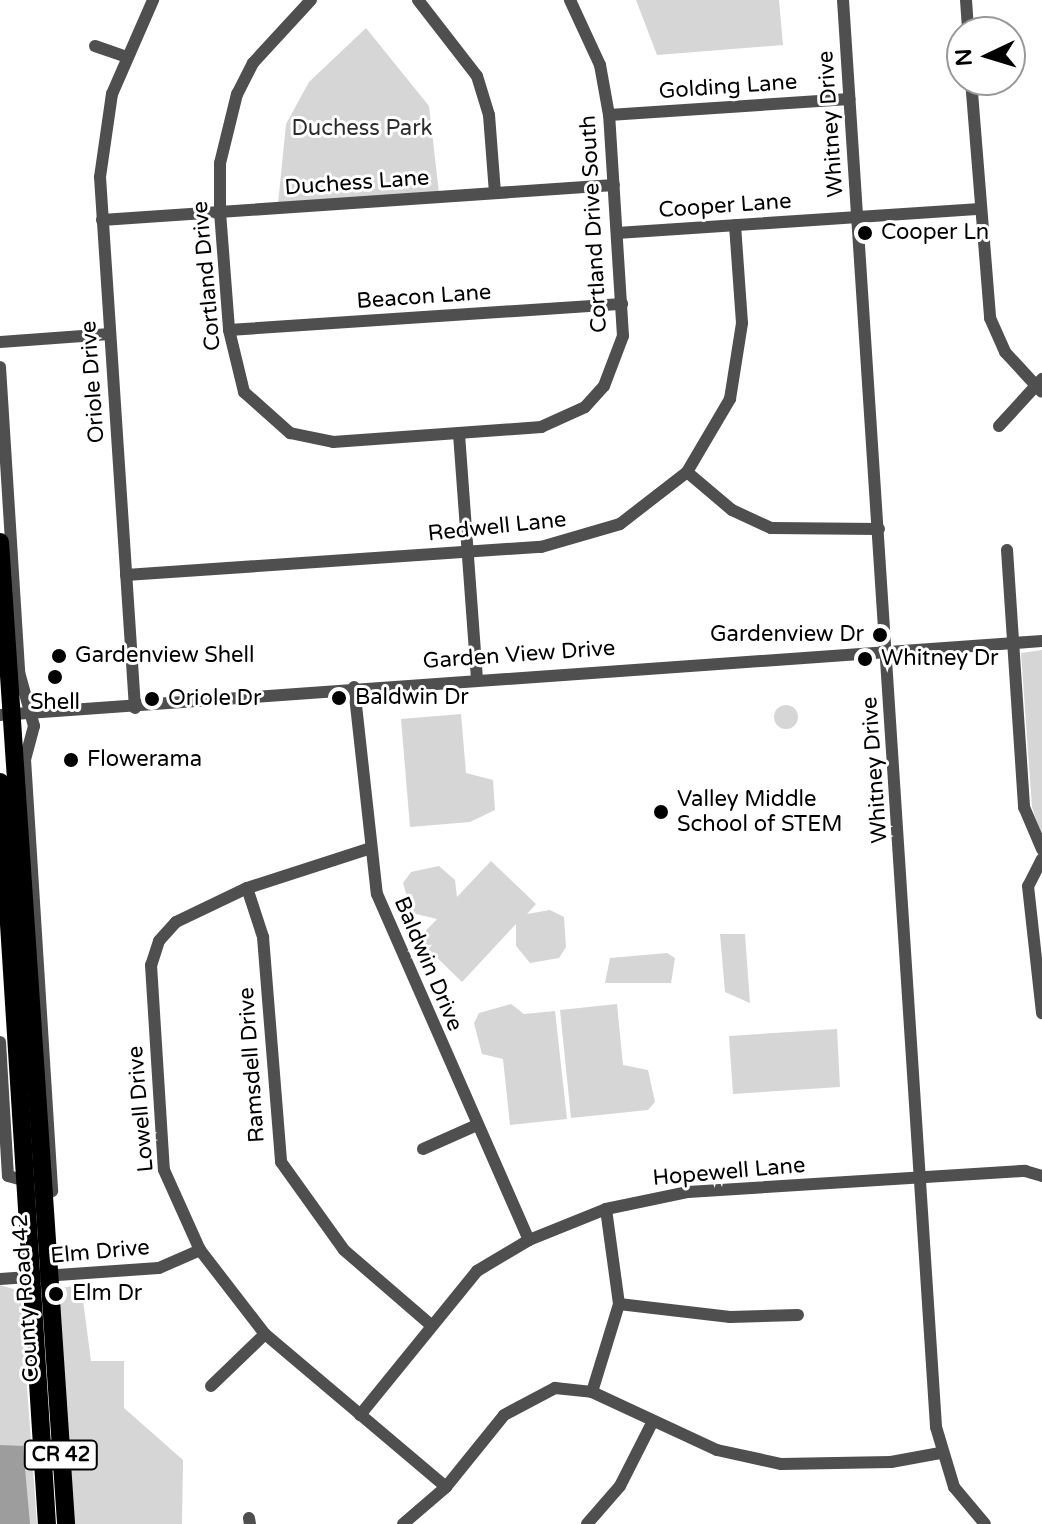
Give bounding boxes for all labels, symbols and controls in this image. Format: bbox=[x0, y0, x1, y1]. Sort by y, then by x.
north arrow bbox=[946, 16, 1026, 96]
text: N bbox=[950, 48, 978, 67]
street label: Whitney Drive bbox=[813, 50, 849, 198]
street label: Golding Lane bbox=[658, 69, 798, 105]
street label: Cortland Drive South bbox=[575, 114, 613, 334]
park label: Duchess Park bbox=[291, 116, 433, 142]
street label: Duchess Lane bbox=[284, 165, 430, 201]
street label: Cooper Lane bbox=[658, 188, 792, 224]
street label: Cortland Drive bbox=[187, 200, 227, 352]
place label: Cooper Ln bbox=[881, 220, 989, 246]
marker: Cooper Ln bbox=[856, 224, 874, 242]
street label: Beacon Lane bbox=[356, 279, 492, 315]
street label: Oriole Drive bbox=[76, 320, 110, 444]
street label: Redwell Lane bbox=[426, 507, 568, 547]
place label: Gardenview Dr bbox=[710, 622, 864, 648]
marker: Gardenview Dr bbox=[871, 626, 889, 644]
street label: Garden View Drive bbox=[422, 635, 616, 675]
place label: Gardenview Shell bbox=[75, 643, 254, 669]
place label: Whitney Dr bbox=[881, 646, 999, 672]
marker: Gardenview Shell bbox=[50, 647, 68, 665]
marker: Whitney Dr bbox=[856, 650, 874, 668]
marker: Shell bbox=[46, 668, 64, 686]
place label: Baldwin Dr bbox=[355, 685, 469, 711]
place label: Oriole Dr bbox=[168, 686, 261, 712]
marker: Baldwin Dr bbox=[330, 689, 348, 707]
place label: Shell bbox=[30, 690, 80, 716]
marker: Oriole Dr bbox=[143, 690, 161, 708]
street label: Whitney Drive bbox=[857, 696, 893, 844]
place label: Flowerama bbox=[87, 747, 202, 773]
marker: Flowerama bbox=[62, 751, 80, 769]
place label: Valley Middle School of STEM bbox=[677, 786, 842, 838]
marker: Valley Middle School of STEM bbox=[652, 803, 670, 821]
street label: Baldwin Drive bbox=[388, 893, 468, 1035]
street label: Ramsdell Drive bbox=[233, 986, 271, 1144]
street label: Lowell Drive bbox=[122, 1045, 160, 1173]
street label: Hopewell Lane bbox=[652, 1152, 806, 1192]
street label: County Road 42 bbox=[7, 1213, 45, 1383]
street label: Elm Drive bbox=[49, 1235, 151, 1269]
place label: Elm Dr bbox=[72, 1281, 142, 1307]
marker: Elm Dr bbox=[47, 1285, 65, 1303]
road number: CR 42 bbox=[23, 1439, 99, 1471]

